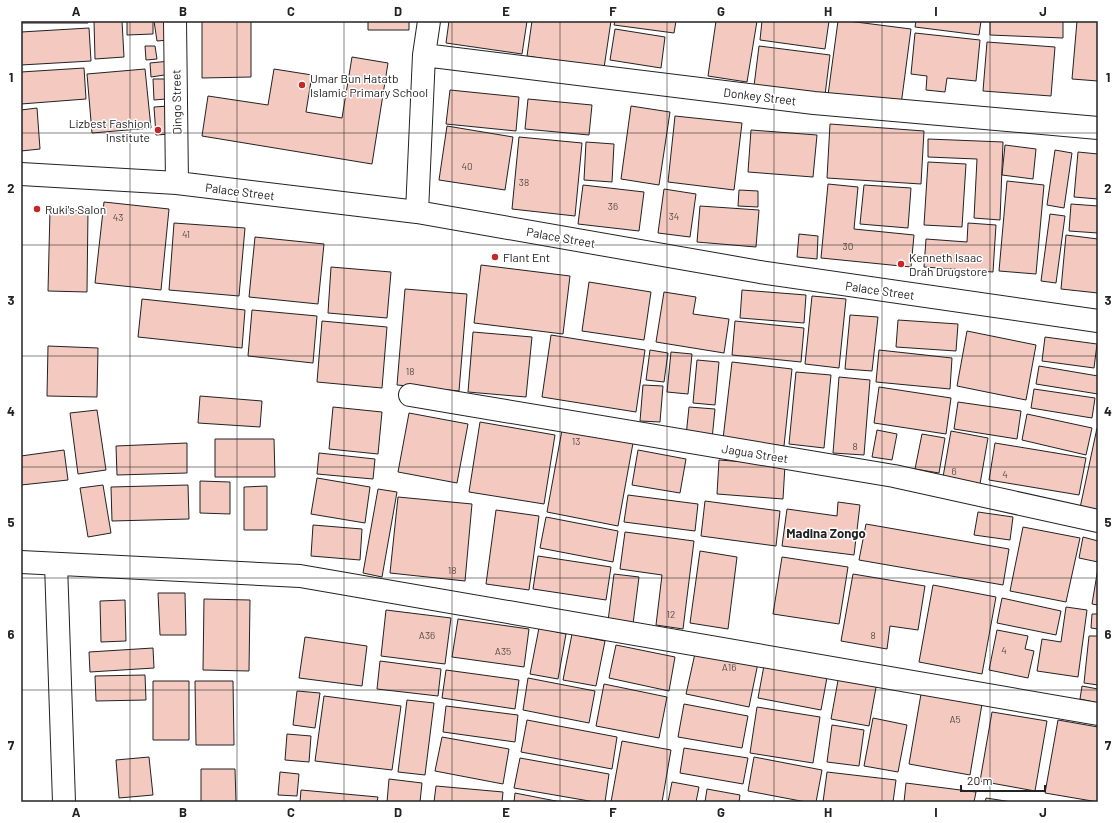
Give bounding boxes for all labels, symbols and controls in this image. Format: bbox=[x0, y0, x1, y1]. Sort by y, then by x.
text: A bbox=[72, 3, 81, 19]
text: B bbox=[179, 3, 187, 19]
text: C bbox=[287, 3, 295, 19]
text: D bbox=[394, 3, 402, 19]
text: E bbox=[502, 3, 510, 19]
text: F bbox=[609, 3, 617, 19]
text: G bbox=[717, 3, 725, 19]
text: H bbox=[824, 3, 832, 19]
text: I bbox=[934, 3, 938, 19]
text: J bbox=[1039, 3, 1047, 19]
text: 1 bbox=[9, 69, 13, 85]
street label: Dingo Street bbox=[168, 69, 184, 135]
text: 1 bbox=[1106, 69, 1110, 85]
place label: Umar Bun Hatatb Islamic Primary School bbox=[310, 71, 428, 99]
marker: Umar Bun Hatatb Islamic Primary School bbox=[297, 80, 307, 90]
street label: Donkey Street bbox=[723, 85, 797, 107]
place label: Lizbest Fashion Institute bbox=[69, 116, 150, 144]
marker: Lizbest Fashion Institute bbox=[153, 125, 163, 135]
house number: 40 bbox=[461, 160, 473, 172]
house number: 38 bbox=[519, 176, 529, 188]
text: 2 bbox=[7, 180, 15, 196]
street label: Palace Street bbox=[204, 180, 276, 202]
text: 2 bbox=[1104, 180, 1112, 196]
house number: 36 bbox=[608, 200, 618, 212]
place label: Ruki's Salon bbox=[45, 202, 106, 216]
marker: Ruki's Salon bbox=[32, 204, 42, 214]
house number: 34 bbox=[669, 210, 679, 222]
house number: 43 bbox=[113, 211, 123, 223]
street label: Palace Street bbox=[525, 224, 597, 250]
house number: 41 bbox=[182, 228, 190, 240]
house number: 30 bbox=[843, 240, 853, 252]
place label: Flant Ent bbox=[503, 250, 550, 264]
place label: Kenneth Isaac Drah Drugstore bbox=[909, 250, 988, 278]
marker: Flant Ent bbox=[490, 252, 500, 262]
marker: Kenneth Isaac Drah Drugstore bbox=[896, 259, 906, 269]
street label: Palace Street bbox=[844, 278, 916, 302]
text: 3 bbox=[7, 292, 15, 308]
text: 3 bbox=[1104, 292, 1112, 308]
house number: 18 bbox=[406, 365, 414, 377]
text: 4 bbox=[7, 403, 15, 419]
text: 4 bbox=[1104, 403, 1112, 419]
house number: 13 bbox=[572, 435, 580, 447]
house number: 8 bbox=[852, 440, 858, 452]
street label: Jagua Street bbox=[721, 441, 789, 465]
house number: 6 bbox=[951, 465, 957, 477]
house number: 4 bbox=[1002, 468, 1008, 480]
text: 5 bbox=[7, 514, 15, 530]
text: 5 bbox=[1104, 514, 1112, 530]
district label: Madina Zongo bbox=[786, 525, 866, 541]
house number: 18 bbox=[448, 564, 456, 576]
house number: 12 bbox=[667, 608, 675, 620]
text: 6 bbox=[8, 626, 15, 642]
text: 6 bbox=[1105, 626, 1112, 642]
house number: A36 bbox=[419, 629, 435, 641]
house number: 8 bbox=[870, 629, 876, 641]
house number: 4 bbox=[1001, 644, 1007, 656]
house number: A35 bbox=[495, 645, 511, 657]
house number: A16 bbox=[722, 661, 736, 673]
house number: A5 bbox=[949, 713, 961, 725]
text: 7 bbox=[8, 737, 15, 753]
text: 7 bbox=[1105, 737, 1112, 753]
scale bar bbox=[961, 767, 1045, 793]
text: 20 m bbox=[967, 773, 993, 787]
text: A bbox=[72, 804, 81, 820]
text: B bbox=[179, 804, 187, 820]
text: C bbox=[287, 804, 295, 820]
text: D bbox=[394, 804, 402, 820]
text: E bbox=[502, 804, 510, 820]
text: F bbox=[609, 804, 617, 820]
text: G bbox=[717, 804, 725, 820]
text: H bbox=[824, 804, 832, 820]
text: I bbox=[934, 804, 938, 820]
text: J bbox=[1039, 804, 1047, 820]

